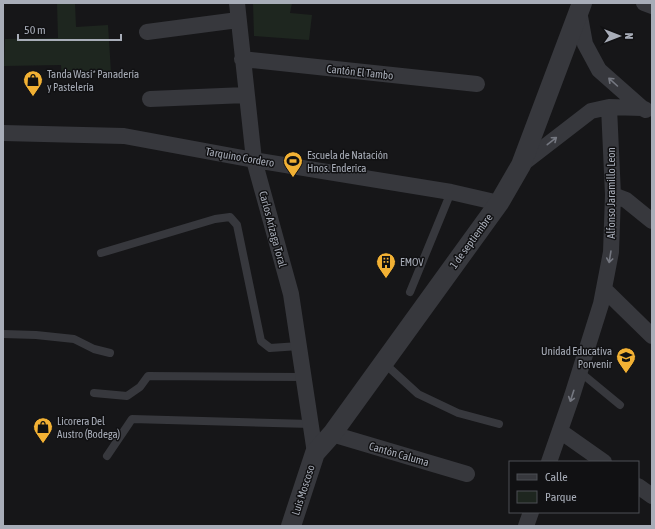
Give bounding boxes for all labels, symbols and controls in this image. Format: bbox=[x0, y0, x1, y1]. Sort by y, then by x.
scale bar bbox=[18, 16, 121, 42]
north arrow bbox=[599, 16, 639, 56]
text: 50 m bbox=[24, 23, 46, 37]
text: N bbox=[623, 33, 635, 39]
street label: Cantón El Tambo bbox=[326, 63, 394, 81]
place label: Tanda Wasi* Panadería y Pastelería bbox=[47, 68, 139, 93]
shop icon: Tanda Wasi* Panadería y Pastelería bbox=[22, 69, 44, 97]
one-way arrow bbox=[608, 78, 618, 87]
one-way arrow bbox=[546, 137, 557, 146]
street label: Tarquino Cordero bbox=[205, 145, 275, 169]
street label: Alfonso Jaramillo Leon bbox=[605, 147, 617, 239]
place label: Escuela de Natación Hnos. Enderica bbox=[307, 149, 388, 174]
sports icon: Escuela de Natación Hnos. Enderica bbox=[282, 150, 304, 178]
street label: Carlos Arízaga Toral bbox=[257, 190, 289, 269]
street label: 1 de septiembre bbox=[447, 211, 495, 271]
one-way arrow bbox=[606, 250, 614, 263]
building icon: EMOV bbox=[375, 251, 397, 279]
place label: EMOV bbox=[400, 256, 424, 268]
place label: Unidad Educativa Porvenir bbox=[541, 345, 613, 370]
school or university icon: Unidad Educativa Porvenir bbox=[615, 346, 637, 374]
one-way arrow bbox=[568, 389, 575, 402]
place label: Licorera Del Austro (Bodega) bbox=[57, 415, 121, 440]
shop icon: Licorera Del Austro (Bodega) bbox=[32, 416, 54, 444]
street label: Cantón Caluma bbox=[368, 440, 430, 468]
legend bbox=[509, 461, 639, 513]
street label: Luis Moscoso bbox=[289, 463, 317, 517]
text: Calle bbox=[545, 470, 568, 484]
text: Parque bbox=[545, 490, 577, 504]

